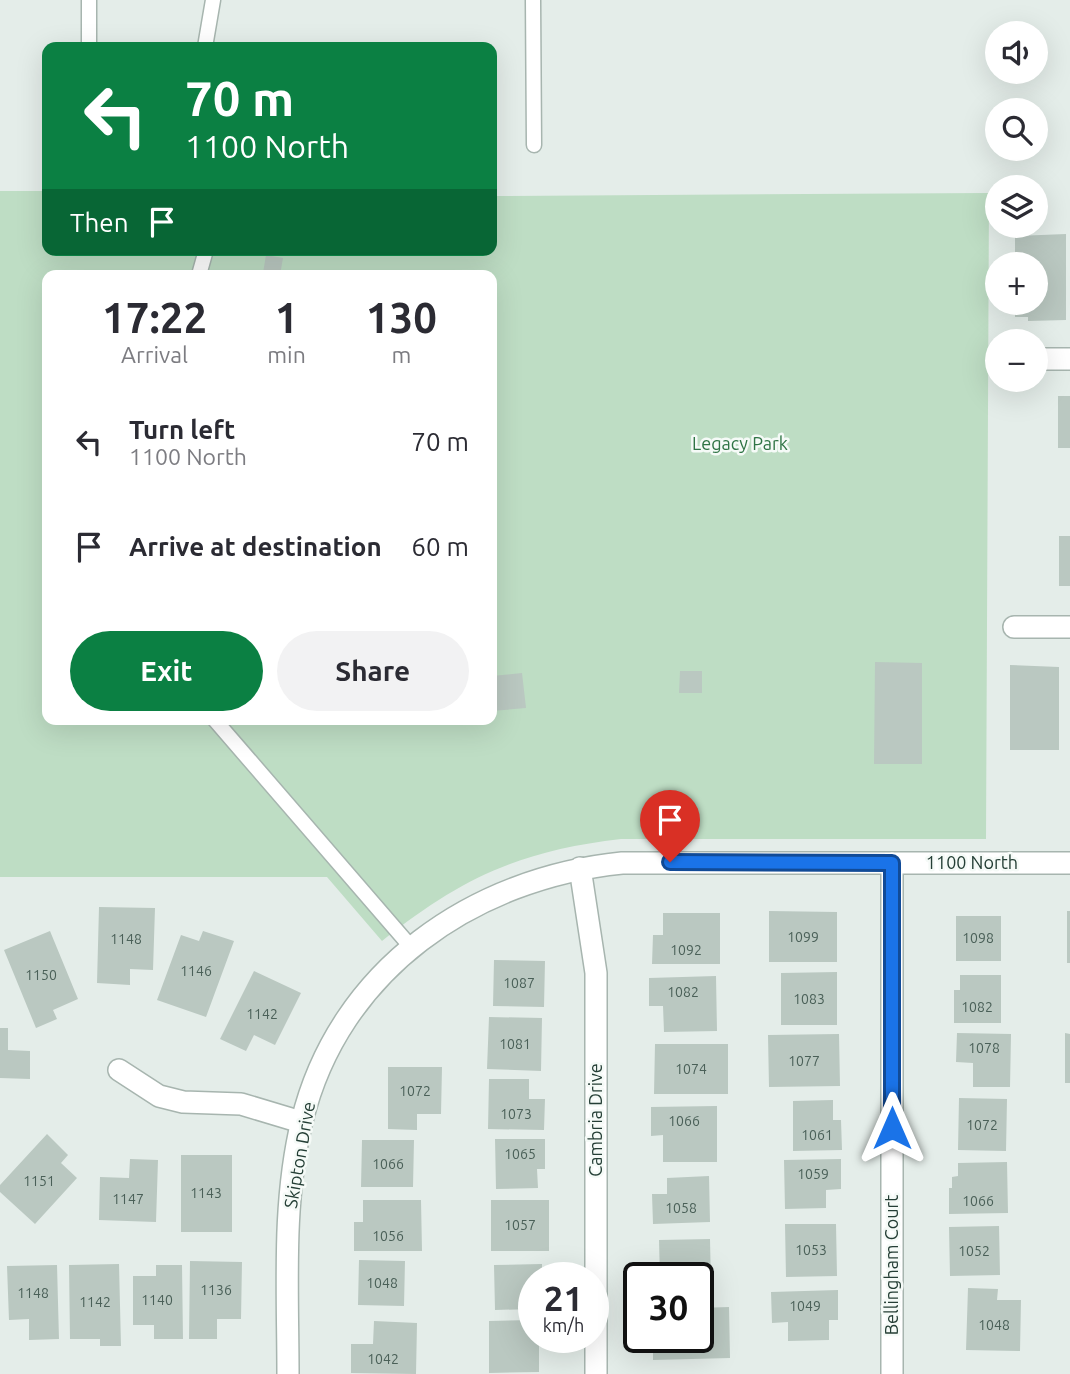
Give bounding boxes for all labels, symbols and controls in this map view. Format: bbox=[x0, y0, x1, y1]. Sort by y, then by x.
map controls bbox=[985, 21, 1048, 392]
button: sound bbox=[985, 21, 1048, 84]
icon: left bbox=[70, 70, 161, 161]
text: 70 m bbox=[185, 70, 294, 125]
button: search bbox=[985, 98, 1048, 161]
text: 1100 North bbox=[185, 128, 349, 164]
button: layers bbox=[985, 175, 1048, 238]
icon: arrive bbox=[143, 203, 181, 241]
text: Then bbox=[70, 208, 129, 237]
button: + bbox=[985, 252, 1048, 315]
text: 17:22 bbox=[102, 294, 207, 341]
text: 1 bbox=[275, 294, 298, 341]
text: 130 bbox=[366, 294, 437, 341]
button: − bbox=[985, 329, 1048, 392]
text: Arrival bbox=[121, 342, 188, 367]
text: min bbox=[267, 342, 306, 367]
text: m bbox=[391, 342, 411, 367]
text: Turn left bbox=[129, 415, 235, 444]
icon: left bbox=[70, 423, 108, 461]
text: 70 m bbox=[411, 427, 469, 456]
park label: Legacy Park bbox=[692, 433, 788, 453]
text: 1100 North bbox=[129, 444, 247, 469]
icon: arrive bbox=[70, 528, 108, 566]
text: Arrive at destination bbox=[129, 532, 382, 561]
text: 60 m bbox=[411, 532, 469, 561]
button: Exit bbox=[70, 631, 263, 711]
button: Share bbox=[277, 631, 469, 711]
pin bbox=[640, 790, 700, 862]
icon: arrive bbox=[651, 801, 689, 839]
street label: 1100 North bbox=[926, 852, 1018, 872]
house number: 1099 bbox=[787, 929, 819, 945]
house number: 1098 bbox=[962, 930, 994, 946]
house number: 1148 bbox=[110, 931, 142, 947]
house number: 1092 bbox=[670, 942, 702, 958]
house number: 1146 bbox=[180, 963, 212, 979]
house number: 1150 bbox=[25, 967, 57, 983]
house number: 1087 bbox=[503, 975, 535, 991]
house number: 1082 bbox=[667, 984, 699, 1000]
house number: 1083 bbox=[793, 991, 825, 1007]
house number: 1082 bbox=[961, 999, 993, 1015]
house number: 1142 bbox=[246, 1006, 278, 1022]
house number: 1081 bbox=[499, 1036, 531, 1052]
house number: 1078 bbox=[968, 1040, 1000, 1056]
house number: 1077 bbox=[788, 1053, 820, 1069]
house number: 1074 bbox=[675, 1061, 707, 1077]
street label: Cambria Drive bbox=[585, 1063, 605, 1177]
house number: 1072 bbox=[399, 1083, 431, 1099]
position arrow bbox=[855, 1091, 929, 1165]
street label: Skipton Drive bbox=[280, 1100, 318, 1210]
house number: 1073 bbox=[500, 1106, 532, 1122]
house number: 1066 bbox=[668, 1113, 700, 1129]
house number: 1072 bbox=[966, 1117, 998, 1133]
house number: 1061 bbox=[801, 1127, 833, 1143]
house number: 1065 bbox=[504, 1146, 536, 1162]
house number: 1066 bbox=[372, 1156, 404, 1172]
house number: 1059 bbox=[797, 1166, 829, 1182]
house number: 1151 bbox=[23, 1173, 55, 1189]
house number: 1143 bbox=[190, 1185, 222, 1201]
house number: 1147 bbox=[112, 1191, 144, 1207]
house number: 1066 bbox=[962, 1193, 994, 1209]
street label: Bellingham Court bbox=[881, 1195, 901, 1335]
house number: 1058 bbox=[665, 1200, 697, 1216]
house number: 1057 bbox=[504, 1217, 536, 1233]
house number: 1056 bbox=[372, 1228, 404, 1244]
house number: 1053 bbox=[795, 1242, 827, 1258]
house number: 1052 bbox=[958, 1243, 990, 1259]
speed limit sign: 30 bbox=[623, 1262, 714, 1353]
house number: 1048 bbox=[366, 1275, 398, 1291]
text: 21 bbox=[544, 1278, 583, 1318]
house number: 1136 bbox=[200, 1282, 232, 1298]
house number: 1148 bbox=[17, 1285, 49, 1301]
house number: 1140 bbox=[141, 1292, 173, 1308]
house number: 1142 bbox=[79, 1294, 111, 1310]
house number: 1049 bbox=[789, 1298, 821, 1314]
text: km/h bbox=[543, 1315, 584, 1335]
house number: 1048 bbox=[978, 1317, 1010, 1333]
house number: 1042 bbox=[367, 1351, 399, 1367]

